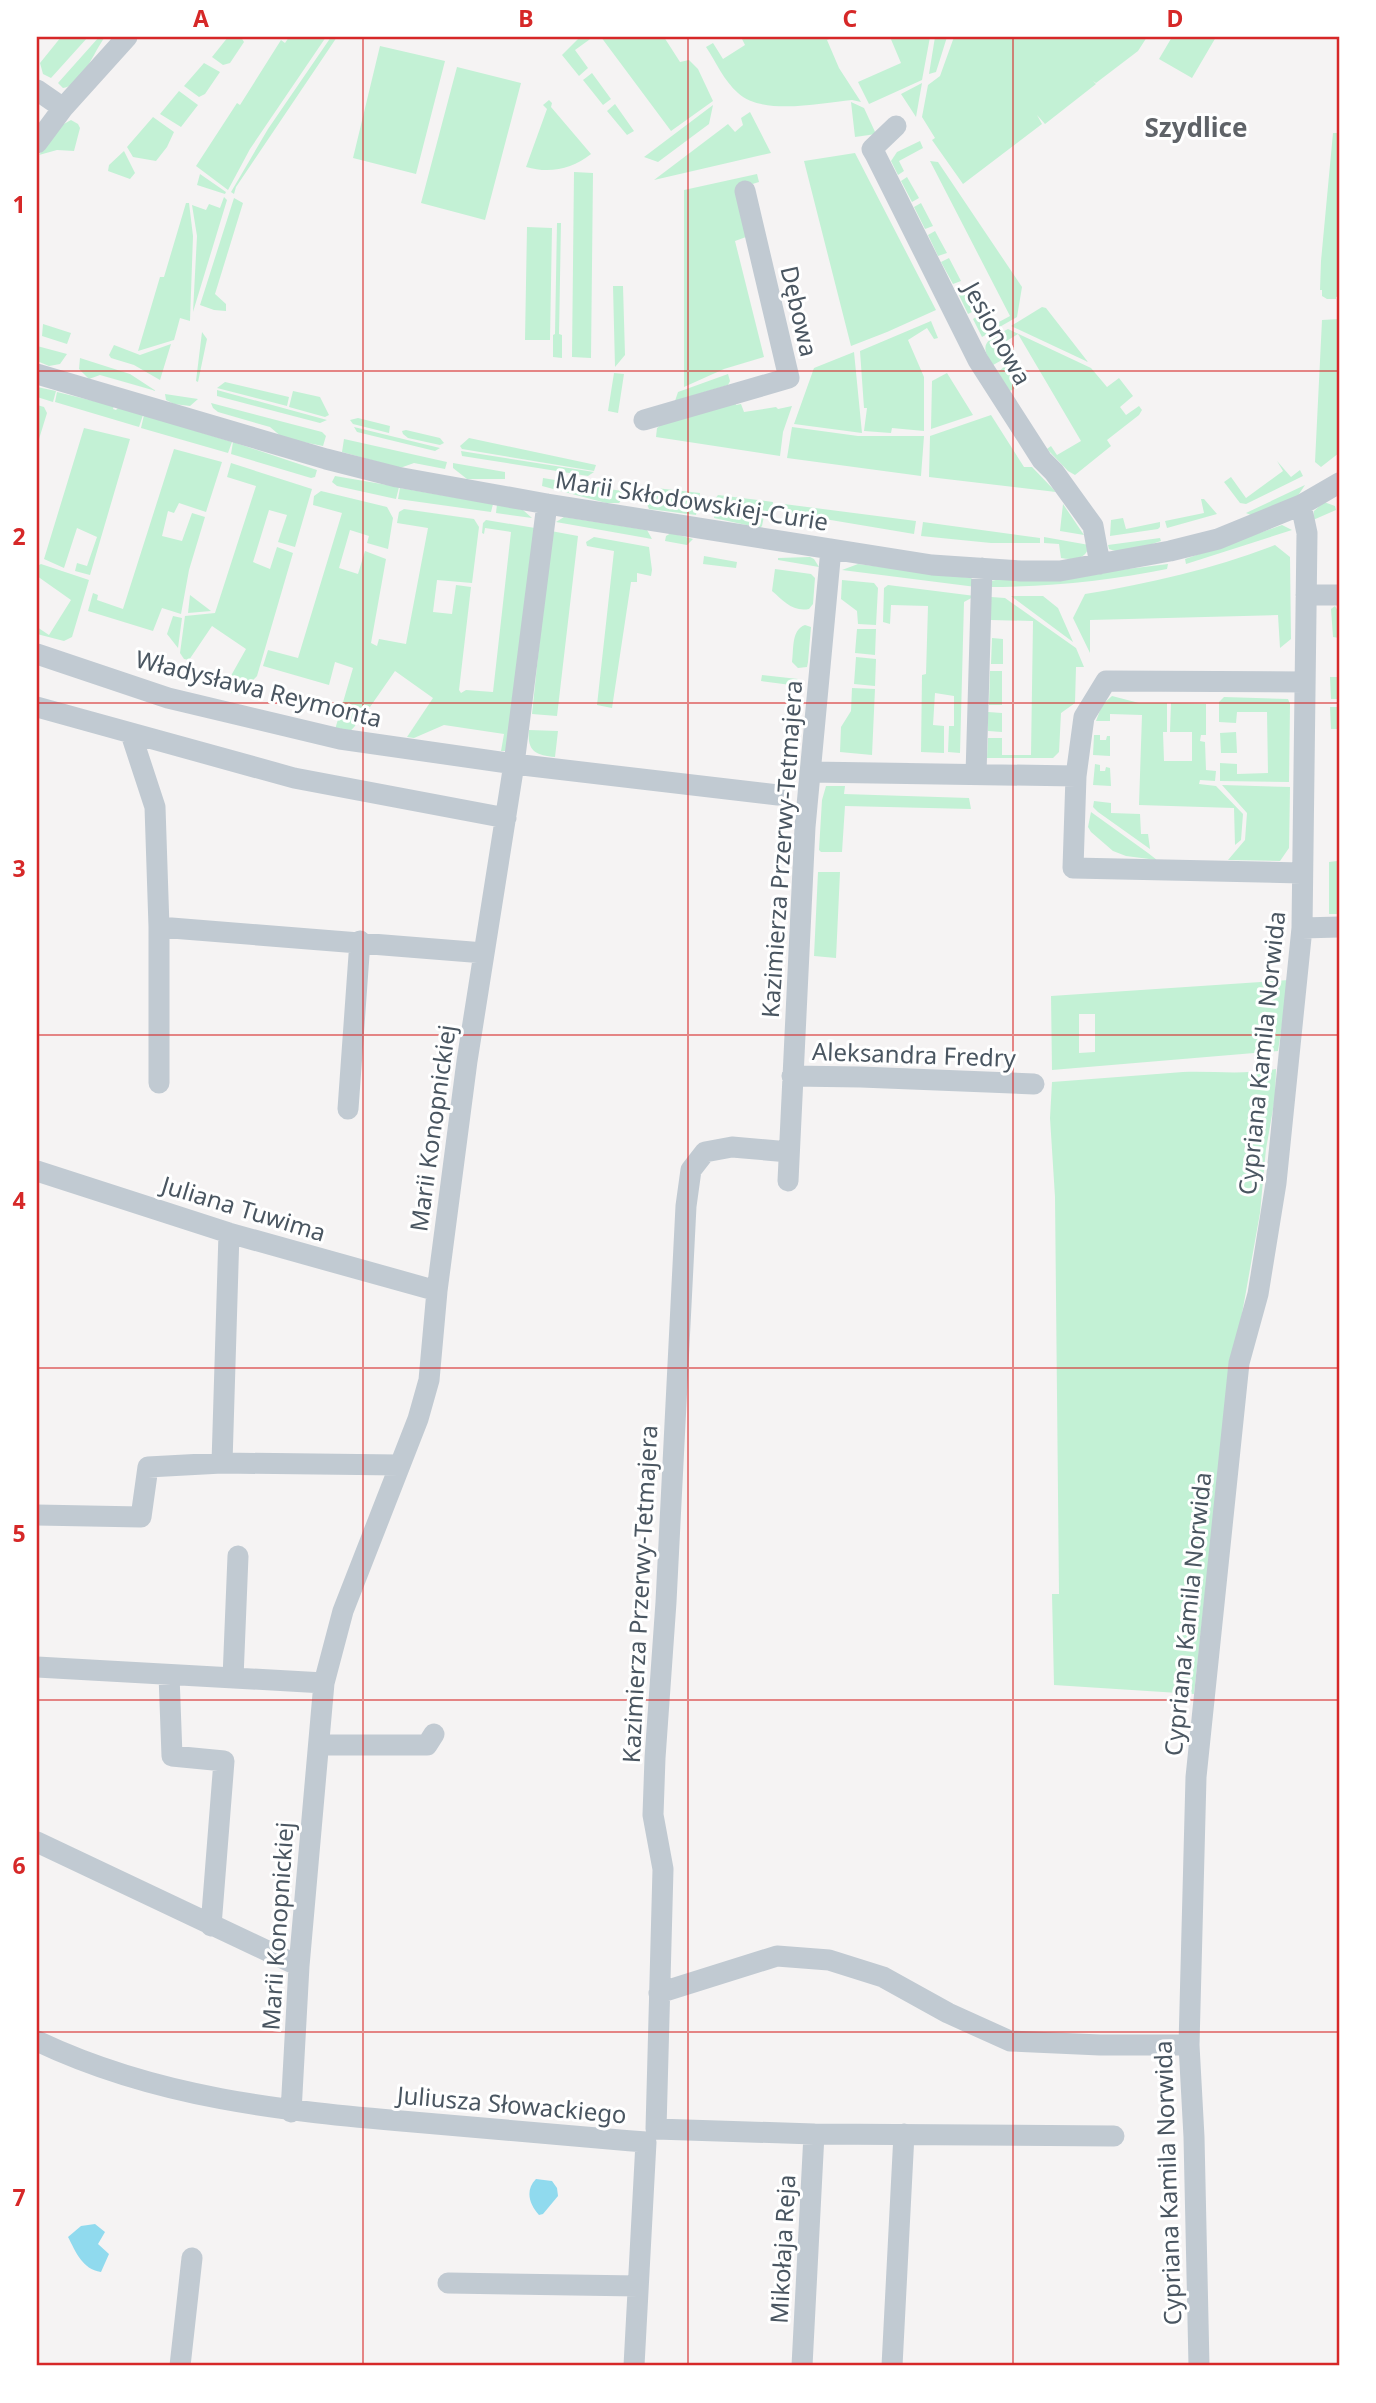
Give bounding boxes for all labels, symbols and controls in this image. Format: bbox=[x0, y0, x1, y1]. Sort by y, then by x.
text: A bbox=[193, 2, 209, 34]
text: B bbox=[518, 2, 534, 34]
text: C bbox=[843, 2, 858, 34]
text: D bbox=[1167, 2, 1183, 34]
district label: Szydlice bbox=[1145, 109, 1247, 145]
text: 1 bbox=[12, 188, 26, 220]
street label: Dębowa bbox=[774, 262, 826, 360]
street label: Jesionowa bbox=[955, 274, 1040, 391]
street label: Marii Skłodowskiej-Curie bbox=[553, 462, 831, 538]
text: 2 bbox=[12, 520, 26, 552]
street label: Władysława Reymonta bbox=[132, 641, 386, 735]
street label: Kazimierza Przerwy-Tetmajera bbox=[753, 679, 809, 1019]
text: 3 bbox=[12, 852, 26, 884]
street label: Cypriana Kamila Norwida bbox=[1230, 910, 1292, 1196]
street label: Marii Konopnickiej bbox=[401, 1022, 463, 1234]
street label: Aleksandra Fredry bbox=[812, 1034, 1017, 1074]
street label: Juliana Tuwima bbox=[156, 1167, 330, 1249]
text: 4 bbox=[12, 1184, 26, 1216]
street label: Kazimierza Przerwy-Tetmajera bbox=[614, 1424, 664, 1764]
street label: Cypriana Kamila Norwida bbox=[1156, 1471, 1218, 1757]
text: 5 bbox=[12, 1517, 26, 1549]
street label: Marii Konopnickiej bbox=[253, 1821, 301, 2031]
text: 6 bbox=[12, 1849, 26, 1881]
street label: Cypriana Kamila Norwida bbox=[1146, 2040, 1188, 2326]
street label: Juliusza Słowackiego bbox=[394, 2077, 628, 2130]
street label: Mikołaja Reja bbox=[762, 2174, 802, 2324]
text: 7 bbox=[12, 2181, 26, 2213]

